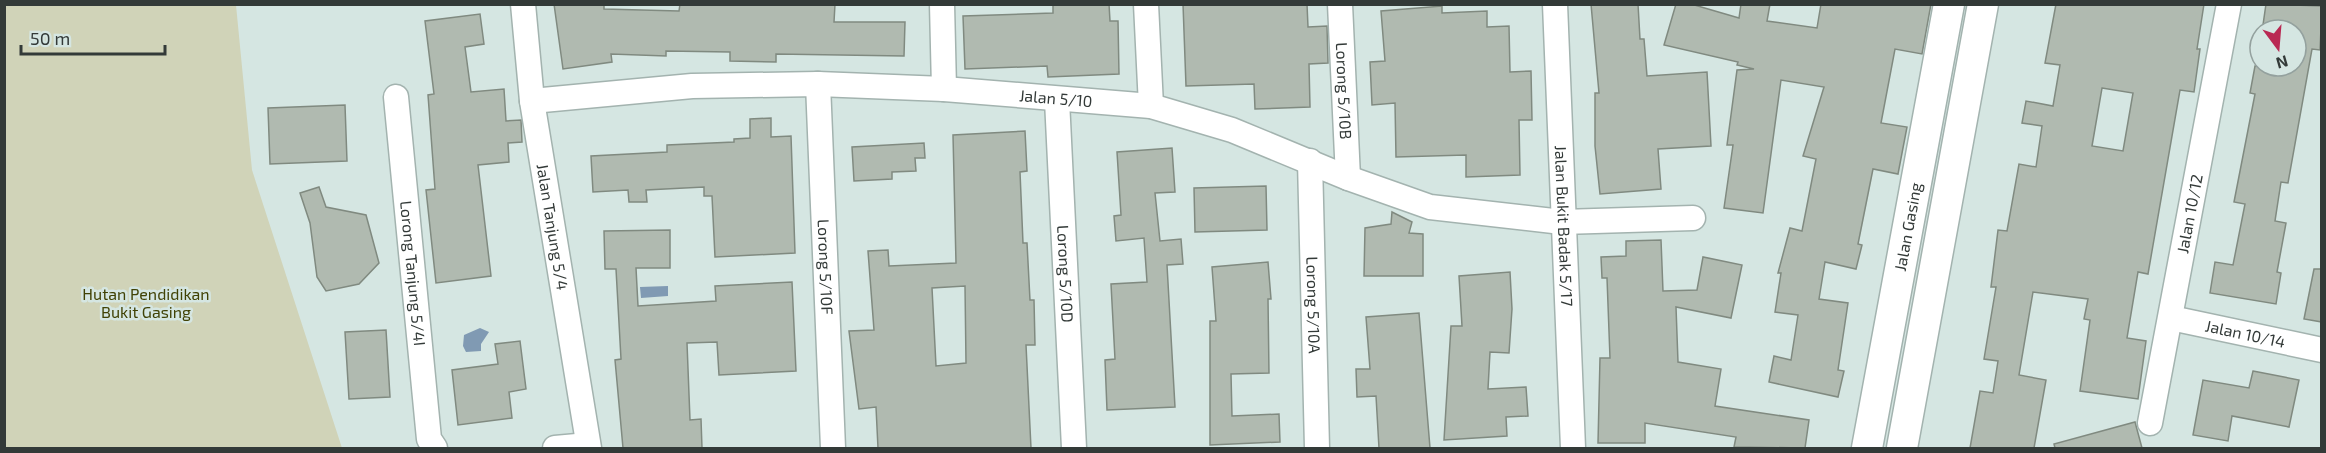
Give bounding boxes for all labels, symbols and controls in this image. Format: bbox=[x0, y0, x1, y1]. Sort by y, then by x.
scale bar bbox=[21, 18, 165, 56]
north arrow bbox=[2248, 18, 2308, 78]
text: 50 m bbox=[30, 27, 70, 49]
street label: Lorong 5/10B bbox=[1333, 42, 1356, 140]
text: N bbox=[2274, 52, 2290, 74]
street label: Jalan 5/10 bbox=[1018, 85, 1093, 110]
street label: Jalan Bukit Badak 5/17 bbox=[1552, 145, 1577, 307]
street label: Jalan Tanjung 5/4 bbox=[533, 162, 573, 292]
street label: Jalan 10/12 bbox=[2172, 172, 2206, 255]
street label: Jalan Gasing bbox=[1890, 181, 1925, 273]
street label: Lorong Tanjung 5/4I bbox=[397, 200, 430, 347]
street label: Lorong 5/10F bbox=[815, 219, 838, 316]
street label: Lorong 5/10D bbox=[1054, 224, 1078, 323]
street label: Lorong 5/10A bbox=[1303, 256, 1325, 354]
park label: Hutan Pendidikan Bukit Gasing bbox=[82, 284, 210, 321]
street label: Jalan 10/14 bbox=[2204, 316, 2287, 351]

